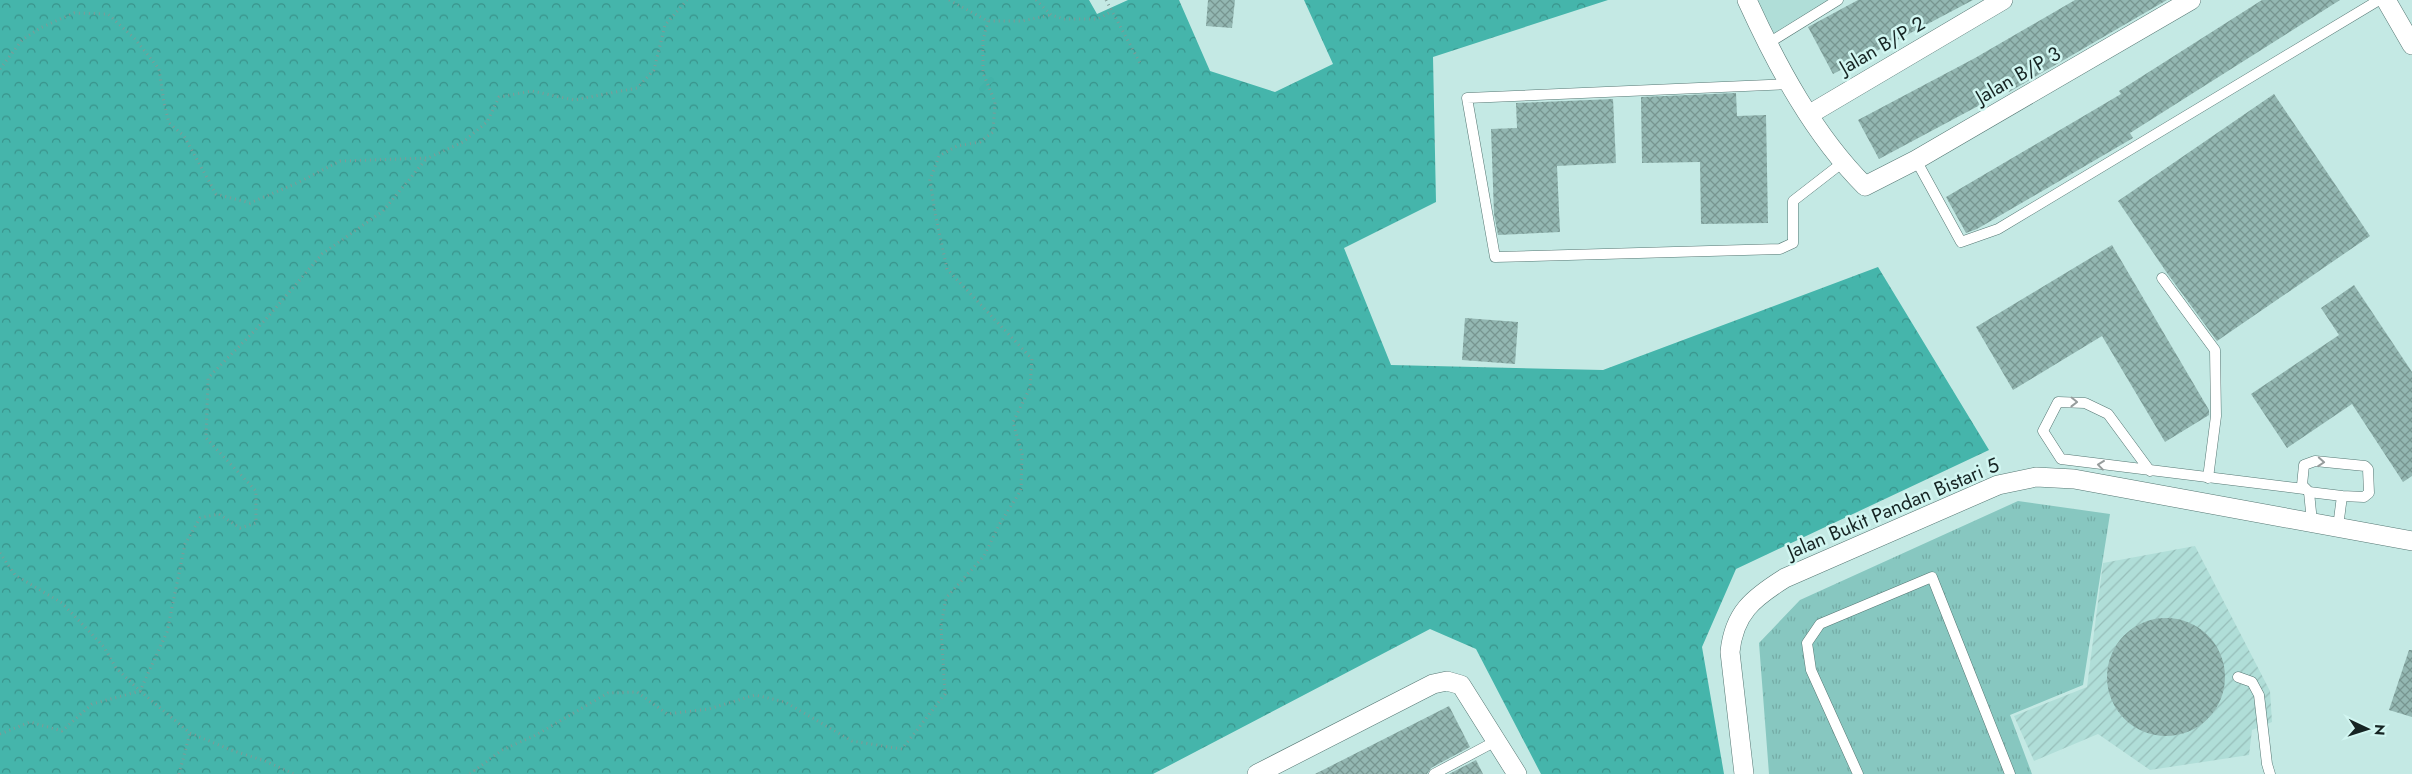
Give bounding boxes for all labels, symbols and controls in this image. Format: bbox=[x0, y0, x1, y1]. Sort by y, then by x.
street label: Jalan B/P 2 bbox=[1831, 9, 1930, 83]
street label: Jalan B/P 3 bbox=[1968, 39, 2066, 113]
one-way arrow bbox=[2070, 397, 2078, 408]
street label: Jalan Bukit Pandan Bistari 5 bbox=[1780, 451, 2004, 567]
one-way arrow bbox=[2318, 456, 2326, 467]
one-way arrow bbox=[2097, 460, 2106, 470]
north arrow bbox=[2342, 704, 2392, 754]
text: N bbox=[2370, 724, 2390, 736]

